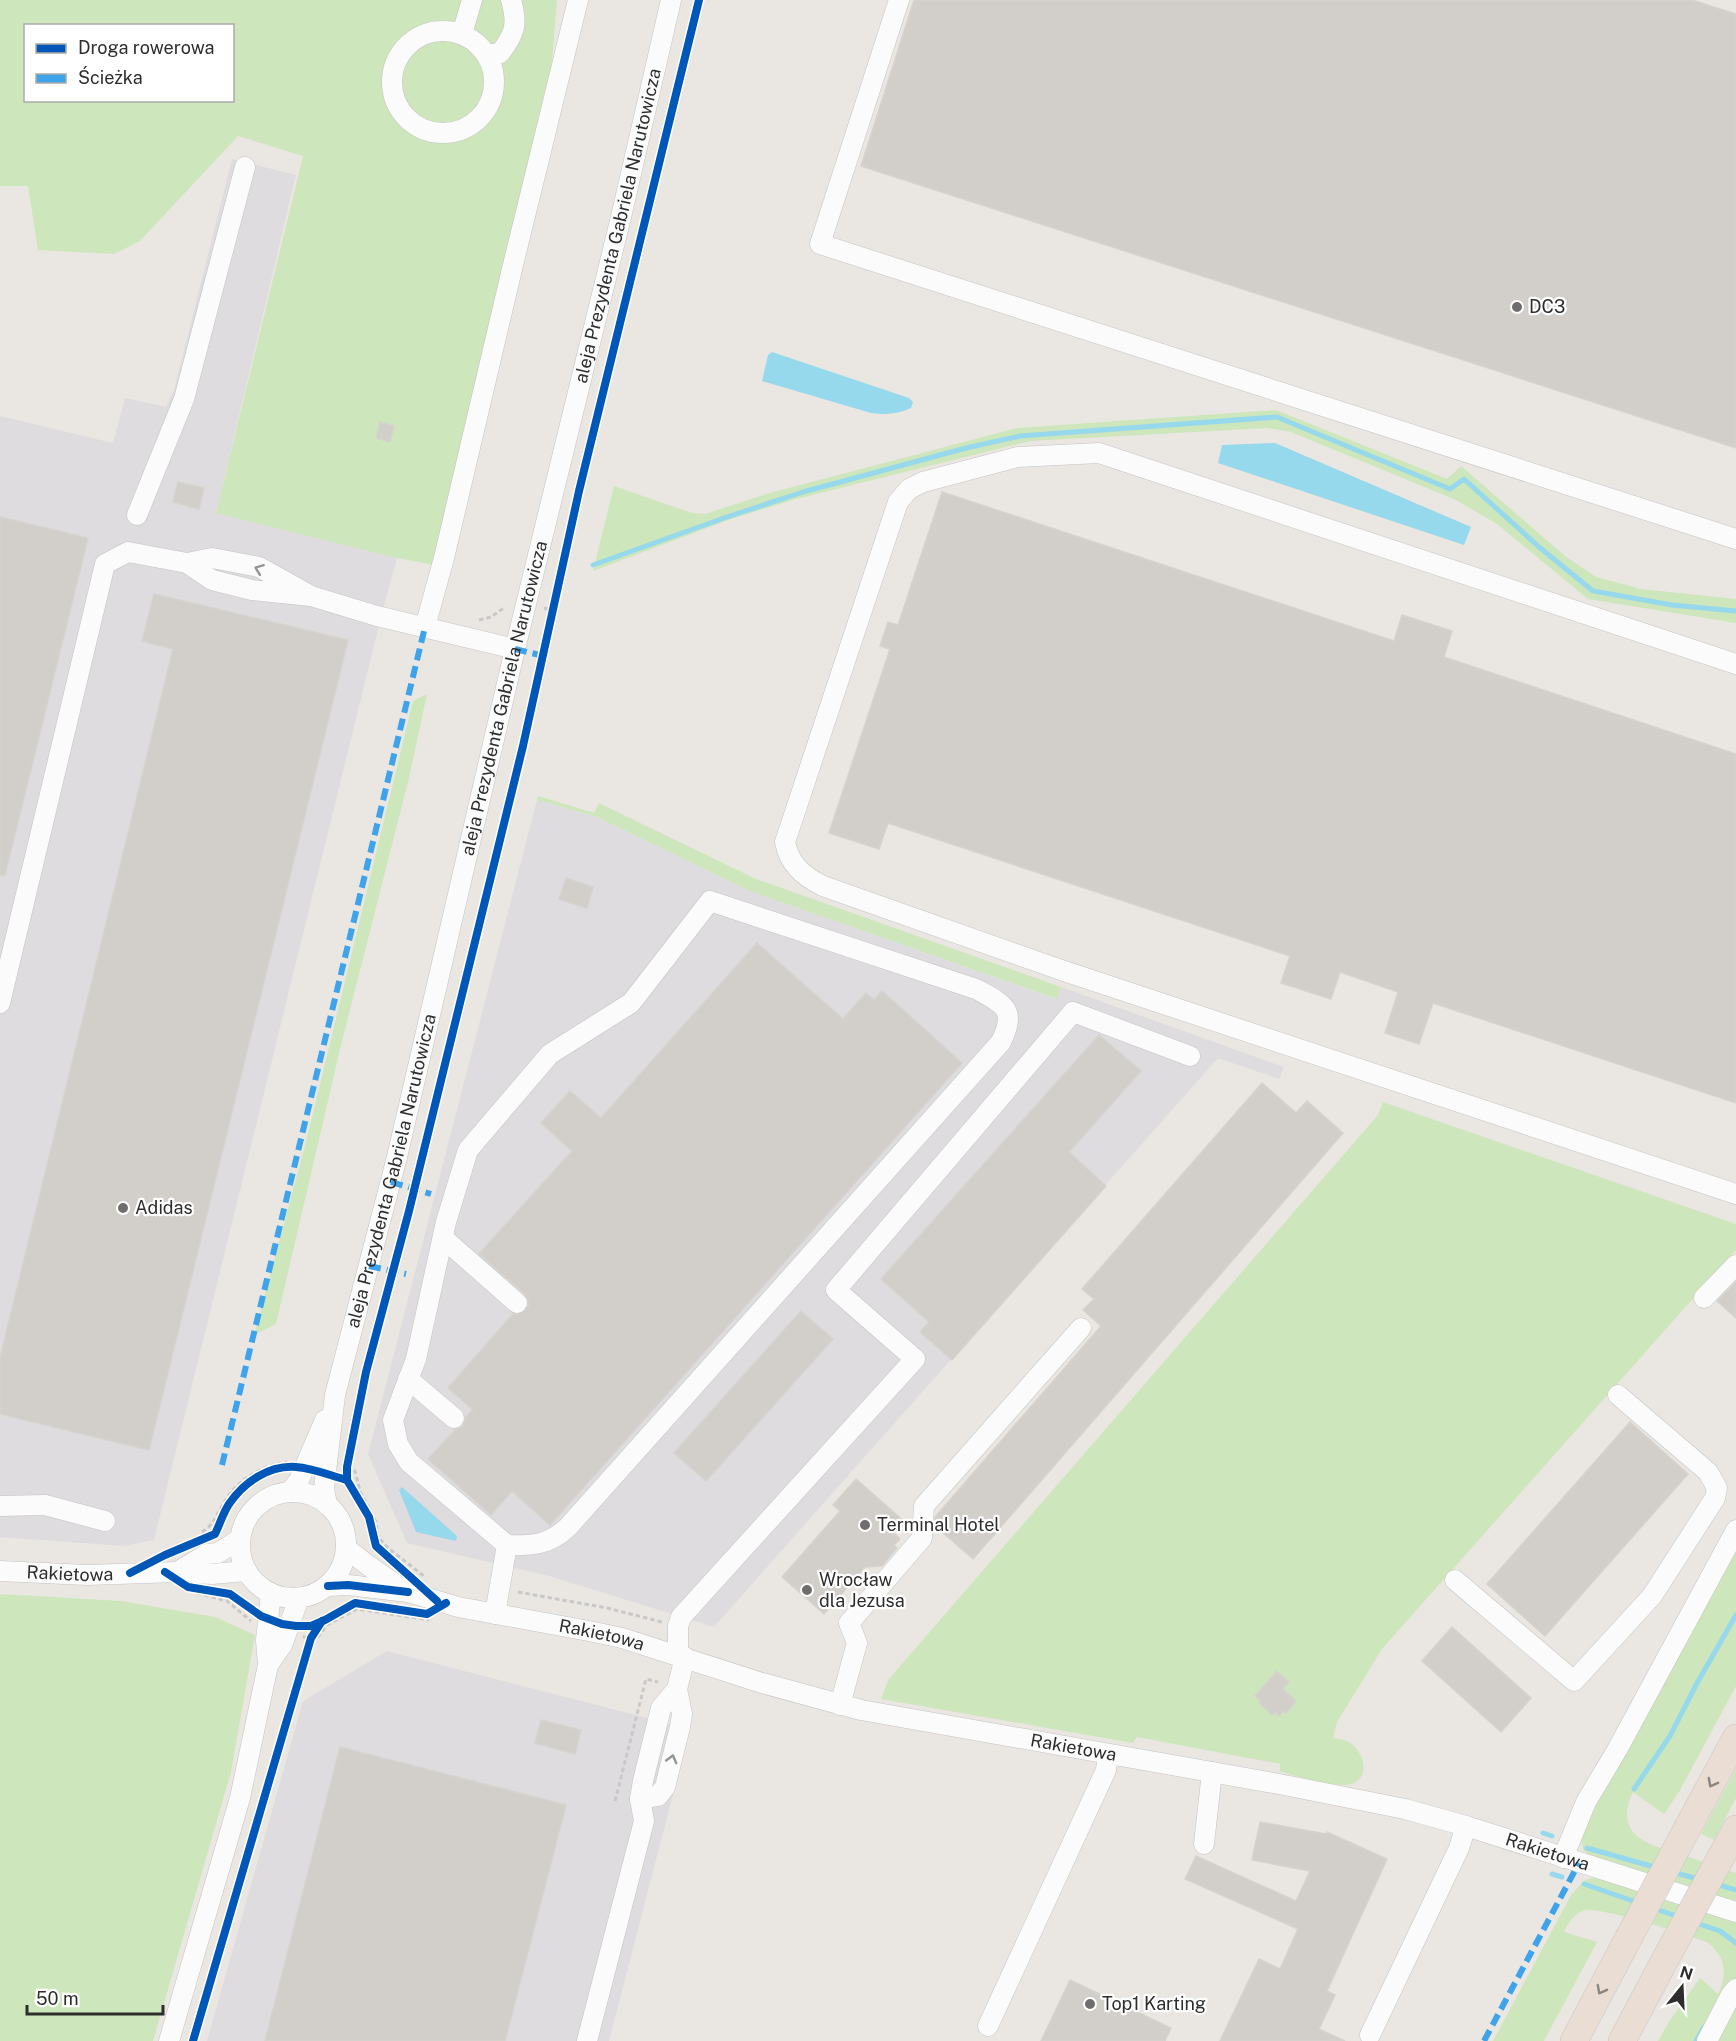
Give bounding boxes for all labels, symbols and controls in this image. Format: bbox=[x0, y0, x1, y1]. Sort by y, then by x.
legend bbox=[24, 24, 234, 102]
text: Droga rowerowa bbox=[78, 37, 214, 58]
text: Ścieżka bbox=[78, 66, 143, 88]
street label: aleja Prezydenta Gabriela Narutowicza bbox=[570, 66, 665, 385]
place label: DC3 bbox=[1529, 296, 1565, 317]
marker: DC3 bbox=[1510, 300, 1524, 314]
street label: aleja Prezydenta Gabriela Narutowicza bbox=[456, 539, 551, 858]
one-way arrow bbox=[255, 564, 266, 576]
street label: aleja Prezydenta Gabriela Narutowicza bbox=[342, 1012, 440, 1330]
place label: Adidas bbox=[135, 1197, 193, 1218]
marker: Adidas bbox=[116, 1201, 130, 1215]
place label: Terminal Hotel bbox=[877, 1514, 1000, 1535]
marker: Terminal Hotel bbox=[858, 1518, 872, 1532]
street label: Rakietowa bbox=[26, 1561, 114, 1585]
place label: Wrocław dla Jezusa bbox=[819, 1569, 905, 1611]
marker: Wrocław dla Jezusa bbox=[800, 1583, 814, 1597]
street label: Rakietowa bbox=[557, 1615, 647, 1655]
street label: Rakietowa bbox=[1029, 1729, 1118, 1765]
one-way arrow bbox=[665, 1754, 678, 1764]
one-way arrow bbox=[1708, 1776, 1719, 1787]
street label: Rakietowa bbox=[1503, 1828, 1592, 1875]
north arrow bbox=[1652, 1957, 1712, 2017]
text: N bbox=[1678, 1962, 1695, 1984]
scale bar bbox=[27, 1978, 164, 2016]
one-way arrow bbox=[1597, 1984, 1608, 1994]
text: 50 m bbox=[36, 1988, 79, 2009]
place label: Top1 Karting bbox=[1102, 1993, 1206, 2014]
marker: Top1 Karting bbox=[1083, 1997, 1097, 2011]

